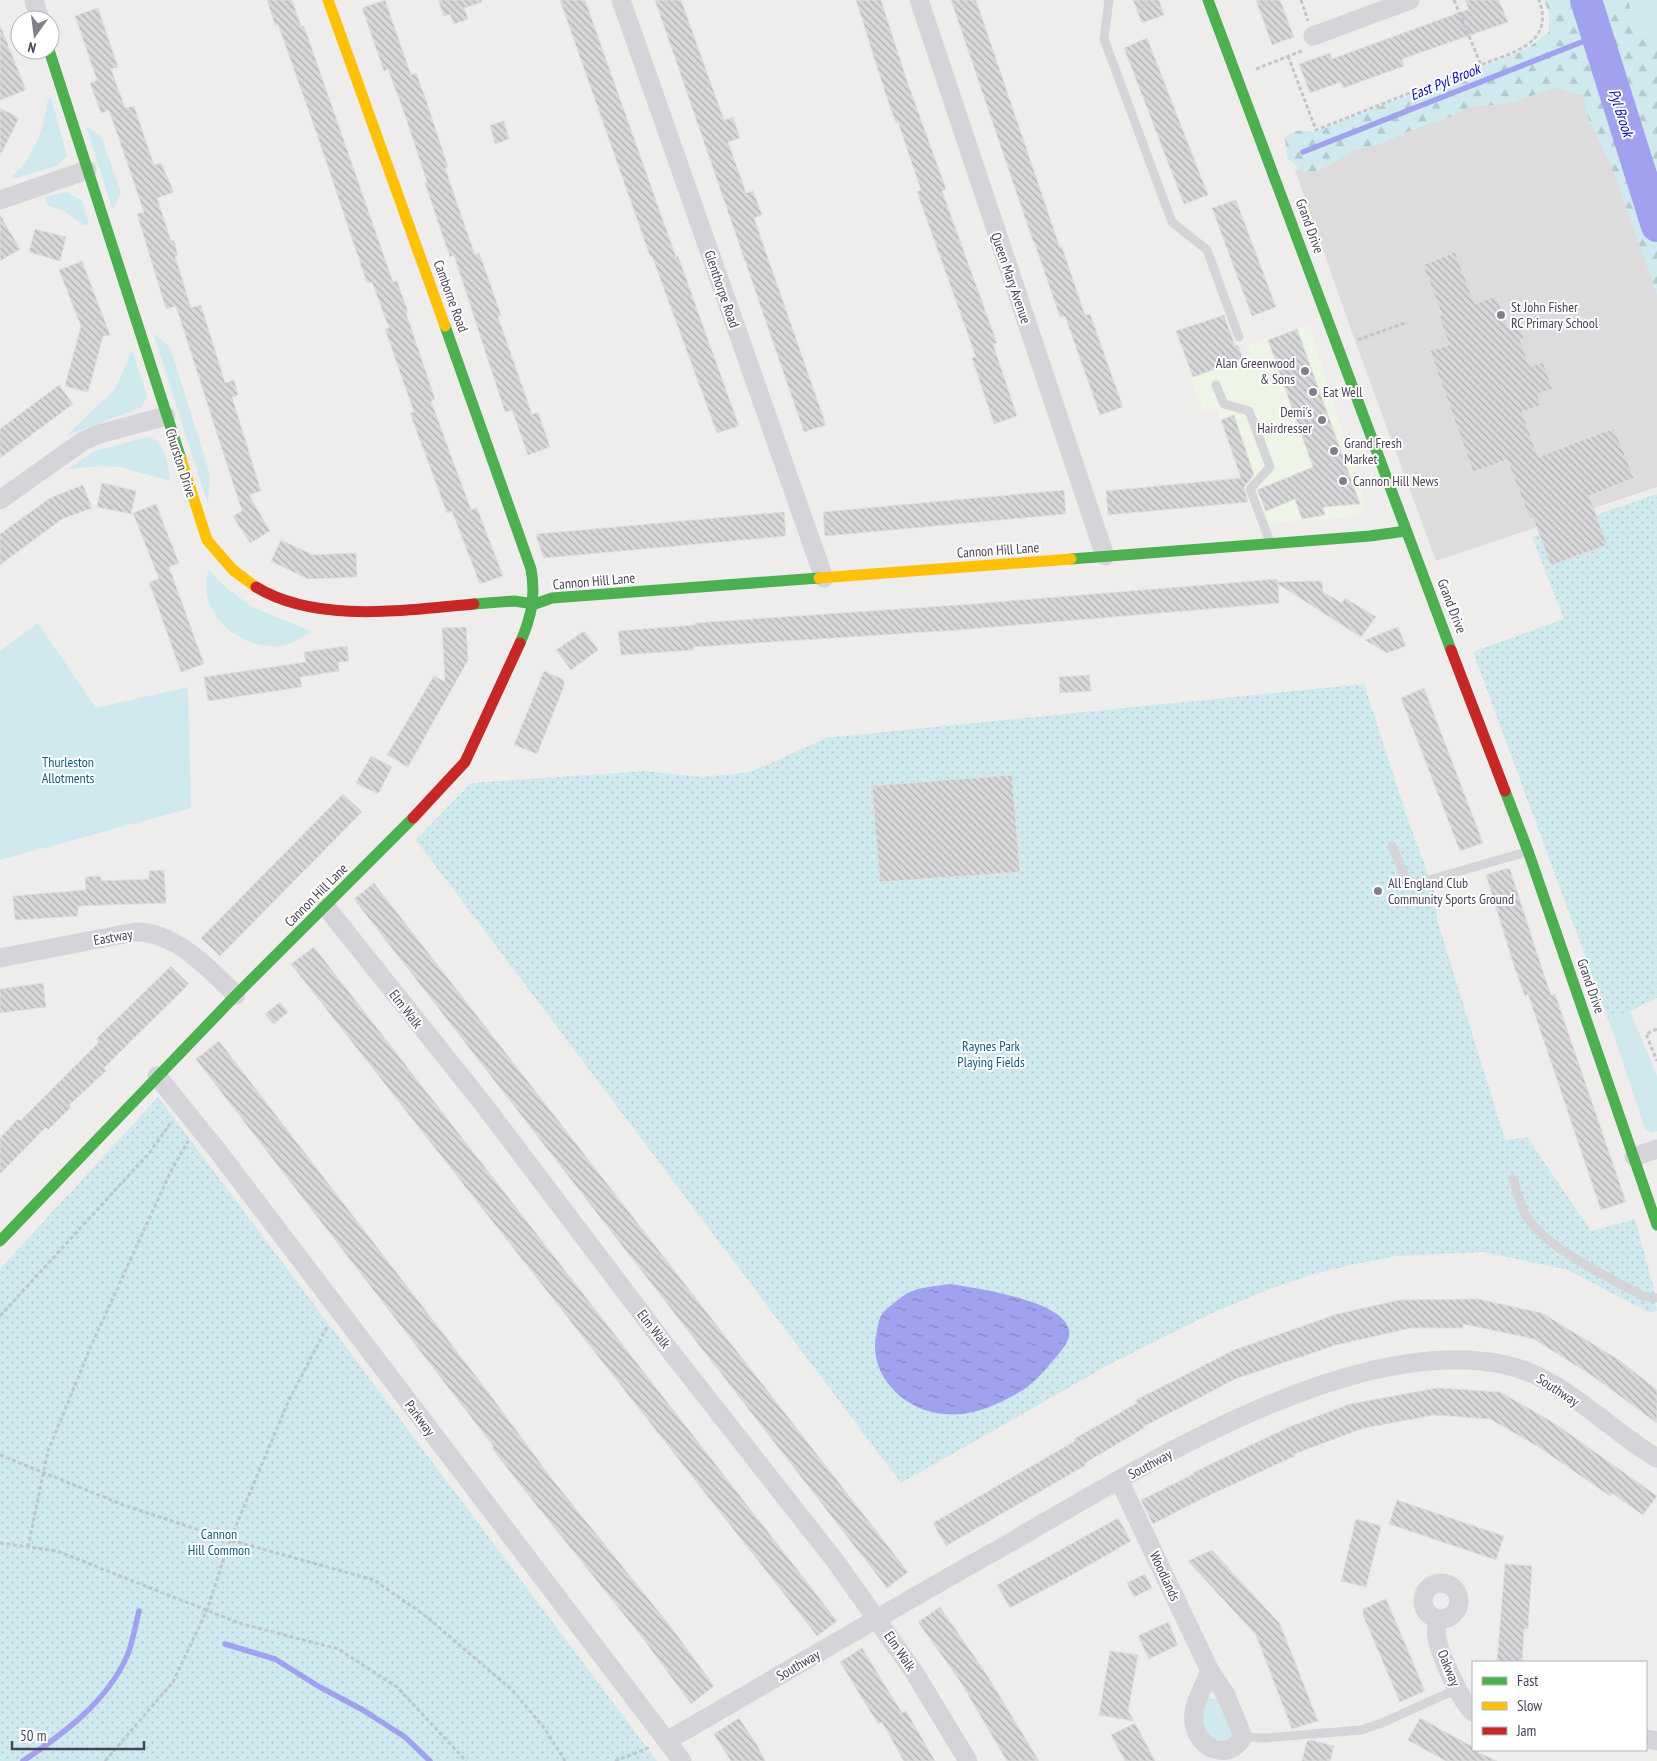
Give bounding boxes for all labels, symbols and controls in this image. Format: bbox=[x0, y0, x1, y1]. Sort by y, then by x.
north arrow bbox=[10, 10, 60, 60]
text: N bbox=[26, 38, 38, 57]
water label: East Pyl Brook bbox=[1407, 58, 1485, 104]
water label: Pyl Brook bbox=[1605, 87, 1639, 141]
street label: Grand Drive bbox=[1292, 196, 1328, 256]
street label: Queen Mary Avenue bbox=[987, 230, 1035, 326]
street label: Glenthorpe Road bbox=[700, 248, 744, 330]
street label: Camborne Road bbox=[430, 257, 472, 335]
place label: St John Fisher RC Primary School bbox=[1511, 298, 1599, 332]
marker: St John Fisher RC Primary School bbox=[1495, 309, 1507, 321]
place label: Alan Greenwood & Sons bbox=[1216, 354, 1295, 388]
marker: Alan Greenwood & Sons bbox=[1299, 365, 1311, 377]
place label: Eat Well bbox=[1323, 383, 1363, 401]
marker: Eat Well bbox=[1307, 386, 1319, 398]
place label: Demi's Hairdresser bbox=[1257, 403, 1312, 437]
marker: Demi's Hairdresser bbox=[1316, 414, 1328, 426]
street label: Churston Drive bbox=[161, 426, 201, 500]
place label: Grand Fresh Market bbox=[1344, 434, 1402, 468]
marker: Grand Fresh Market bbox=[1328, 445, 1340, 457]
place label: Cannon Hill News bbox=[1353, 472, 1439, 490]
marker: Cannon Hill News bbox=[1337, 475, 1349, 487]
street label: Cannon Hill Lane bbox=[956, 538, 1040, 562]
street label: Cannon Hill Lane bbox=[552, 568, 636, 594]
street label: Grand Drive bbox=[1433, 576, 1471, 636]
park label: Thurleston Allotments bbox=[42, 753, 95, 787]
street label: Cannon Hill Lane bbox=[280, 859, 352, 931]
place label: All England Club Community Sports Ground bbox=[1388, 874, 1514, 908]
marker: All England Club Community Sports Ground bbox=[1372, 885, 1384, 897]
street label: Eastway bbox=[92, 925, 135, 949]
street label: Grand Drive bbox=[1573, 956, 1609, 1016]
street label: Elm Walk bbox=[385, 986, 427, 1032]
park label: Raynes Park Playing Fields bbox=[957, 1037, 1025, 1071]
street label: Elm Walk bbox=[633, 1306, 675, 1352]
street label: Southway bbox=[1533, 1370, 1583, 1411]
street label: Parkway bbox=[401, 1397, 440, 1440]
street label: Southway bbox=[1125, 1445, 1176, 1483]
park label: Cannon Hill Common bbox=[188, 1525, 250, 1559]
street label: Woodlands bbox=[1146, 1548, 1184, 1604]
street label: Elm Walk bbox=[880, 1628, 920, 1675]
street label: Southway bbox=[773, 1645, 824, 1685]
street label: Oakway bbox=[1434, 1647, 1465, 1690]
legend bbox=[1472, 1661, 1647, 1751]
text: Fast bbox=[1517, 1671, 1538, 1690]
text: Slow bbox=[1517, 1696, 1542, 1715]
scale bar bbox=[12, 1718, 145, 1750]
text: Jam bbox=[1516, 1721, 1536, 1740]
text: 50 m bbox=[20, 1726, 46, 1745]

